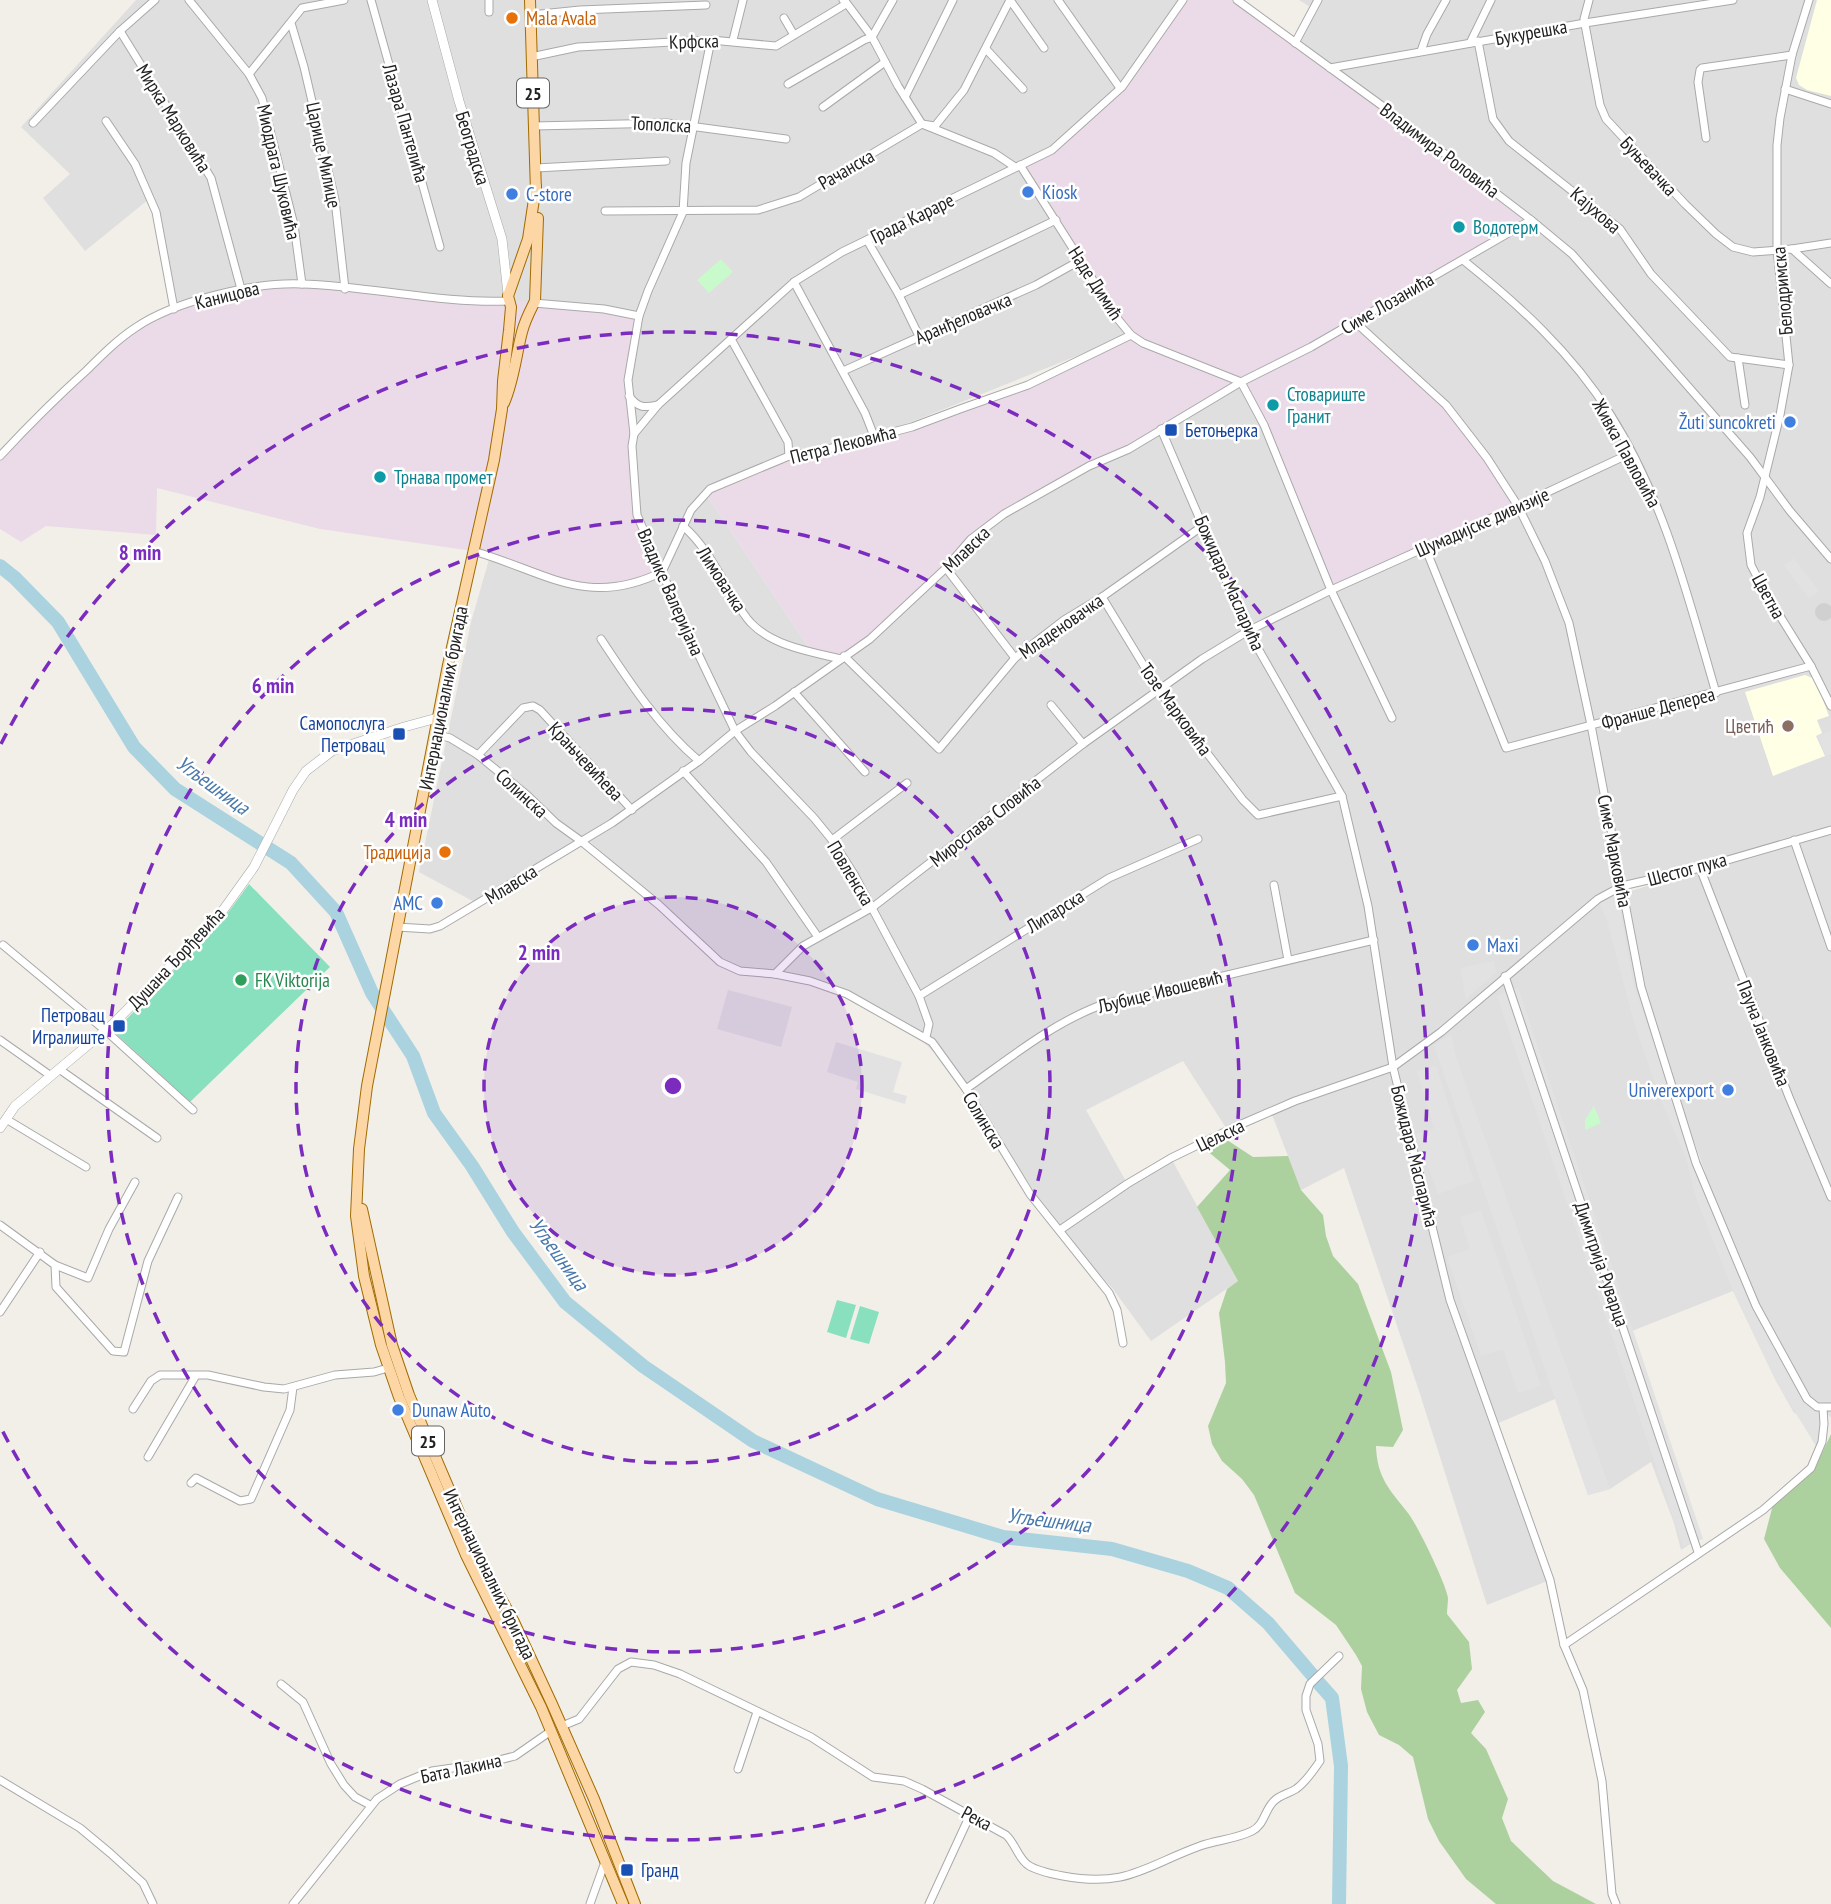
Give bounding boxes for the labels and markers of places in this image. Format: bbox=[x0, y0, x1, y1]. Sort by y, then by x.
place label: Mala Avala bbox=[526, 6, 597, 30]
marker: Mala Avala bbox=[504, 10, 520, 26]
place label: Kiosk bbox=[1042, 180, 1078, 204]
place label: C-store bbox=[526, 182, 572, 206]
marker: Kiosk bbox=[1020, 184, 1036, 200]
marker: C-store bbox=[504, 186, 520, 202]
place label: Водотерм bbox=[1473, 215, 1538, 239]
marker: Водотерм bbox=[1451, 219, 1467, 235]
place label: Стовариште Гранит bbox=[1287, 382, 1366, 428]
marker: Стовариште Гранит bbox=[1265, 397, 1281, 413]
place label: Žuti suncokreti bbox=[1679, 410, 1776, 434]
marker: Žuti suncokreti bbox=[1782, 414, 1798, 430]
place label: Бетоњерка bbox=[1185, 418, 1258, 442]
marker: Бетоњерка bbox=[1163, 422, 1179, 438]
place label: Трнава промет bbox=[394, 465, 494, 489]
marker: Трнава промет bbox=[372, 469, 388, 485]
place label: Самопослуга Петровац bbox=[299, 711, 386, 757]
place label: Цветић bbox=[1725, 714, 1774, 738]
marker: Цветић bbox=[1780, 718, 1796, 734]
marker: Самопослуга Петровац bbox=[391, 726, 407, 742]
place label: Традиција bbox=[363, 840, 431, 864]
marker: Традиција bbox=[437, 844, 453, 860]
place label: AMC bbox=[393, 891, 423, 915]
marker: AMC bbox=[429, 895, 445, 911]
place label: Maxi bbox=[1487, 933, 1519, 957]
marker: Maxi bbox=[1465, 937, 1481, 953]
place label: FK Viktorija bbox=[255, 968, 330, 992]
marker: FK Viktorija bbox=[233, 972, 249, 988]
place label: Петровац Игралиште bbox=[32, 1003, 106, 1049]
marker: Петровац Игралиште bbox=[111, 1018, 127, 1034]
centre of rings bbox=[661, 1074, 685, 1098]
place label: Univerexport bbox=[1629, 1078, 1715, 1102]
marker: Univerexport bbox=[1720, 1082, 1736, 1098]
place label: Dunaw Auto bbox=[412, 1398, 491, 1422]
marker: Dunaw Auto bbox=[390, 1402, 406, 1418]
place label: Гранд bbox=[641, 1858, 679, 1882]
marker: Гранд bbox=[619, 1862, 635, 1878]

